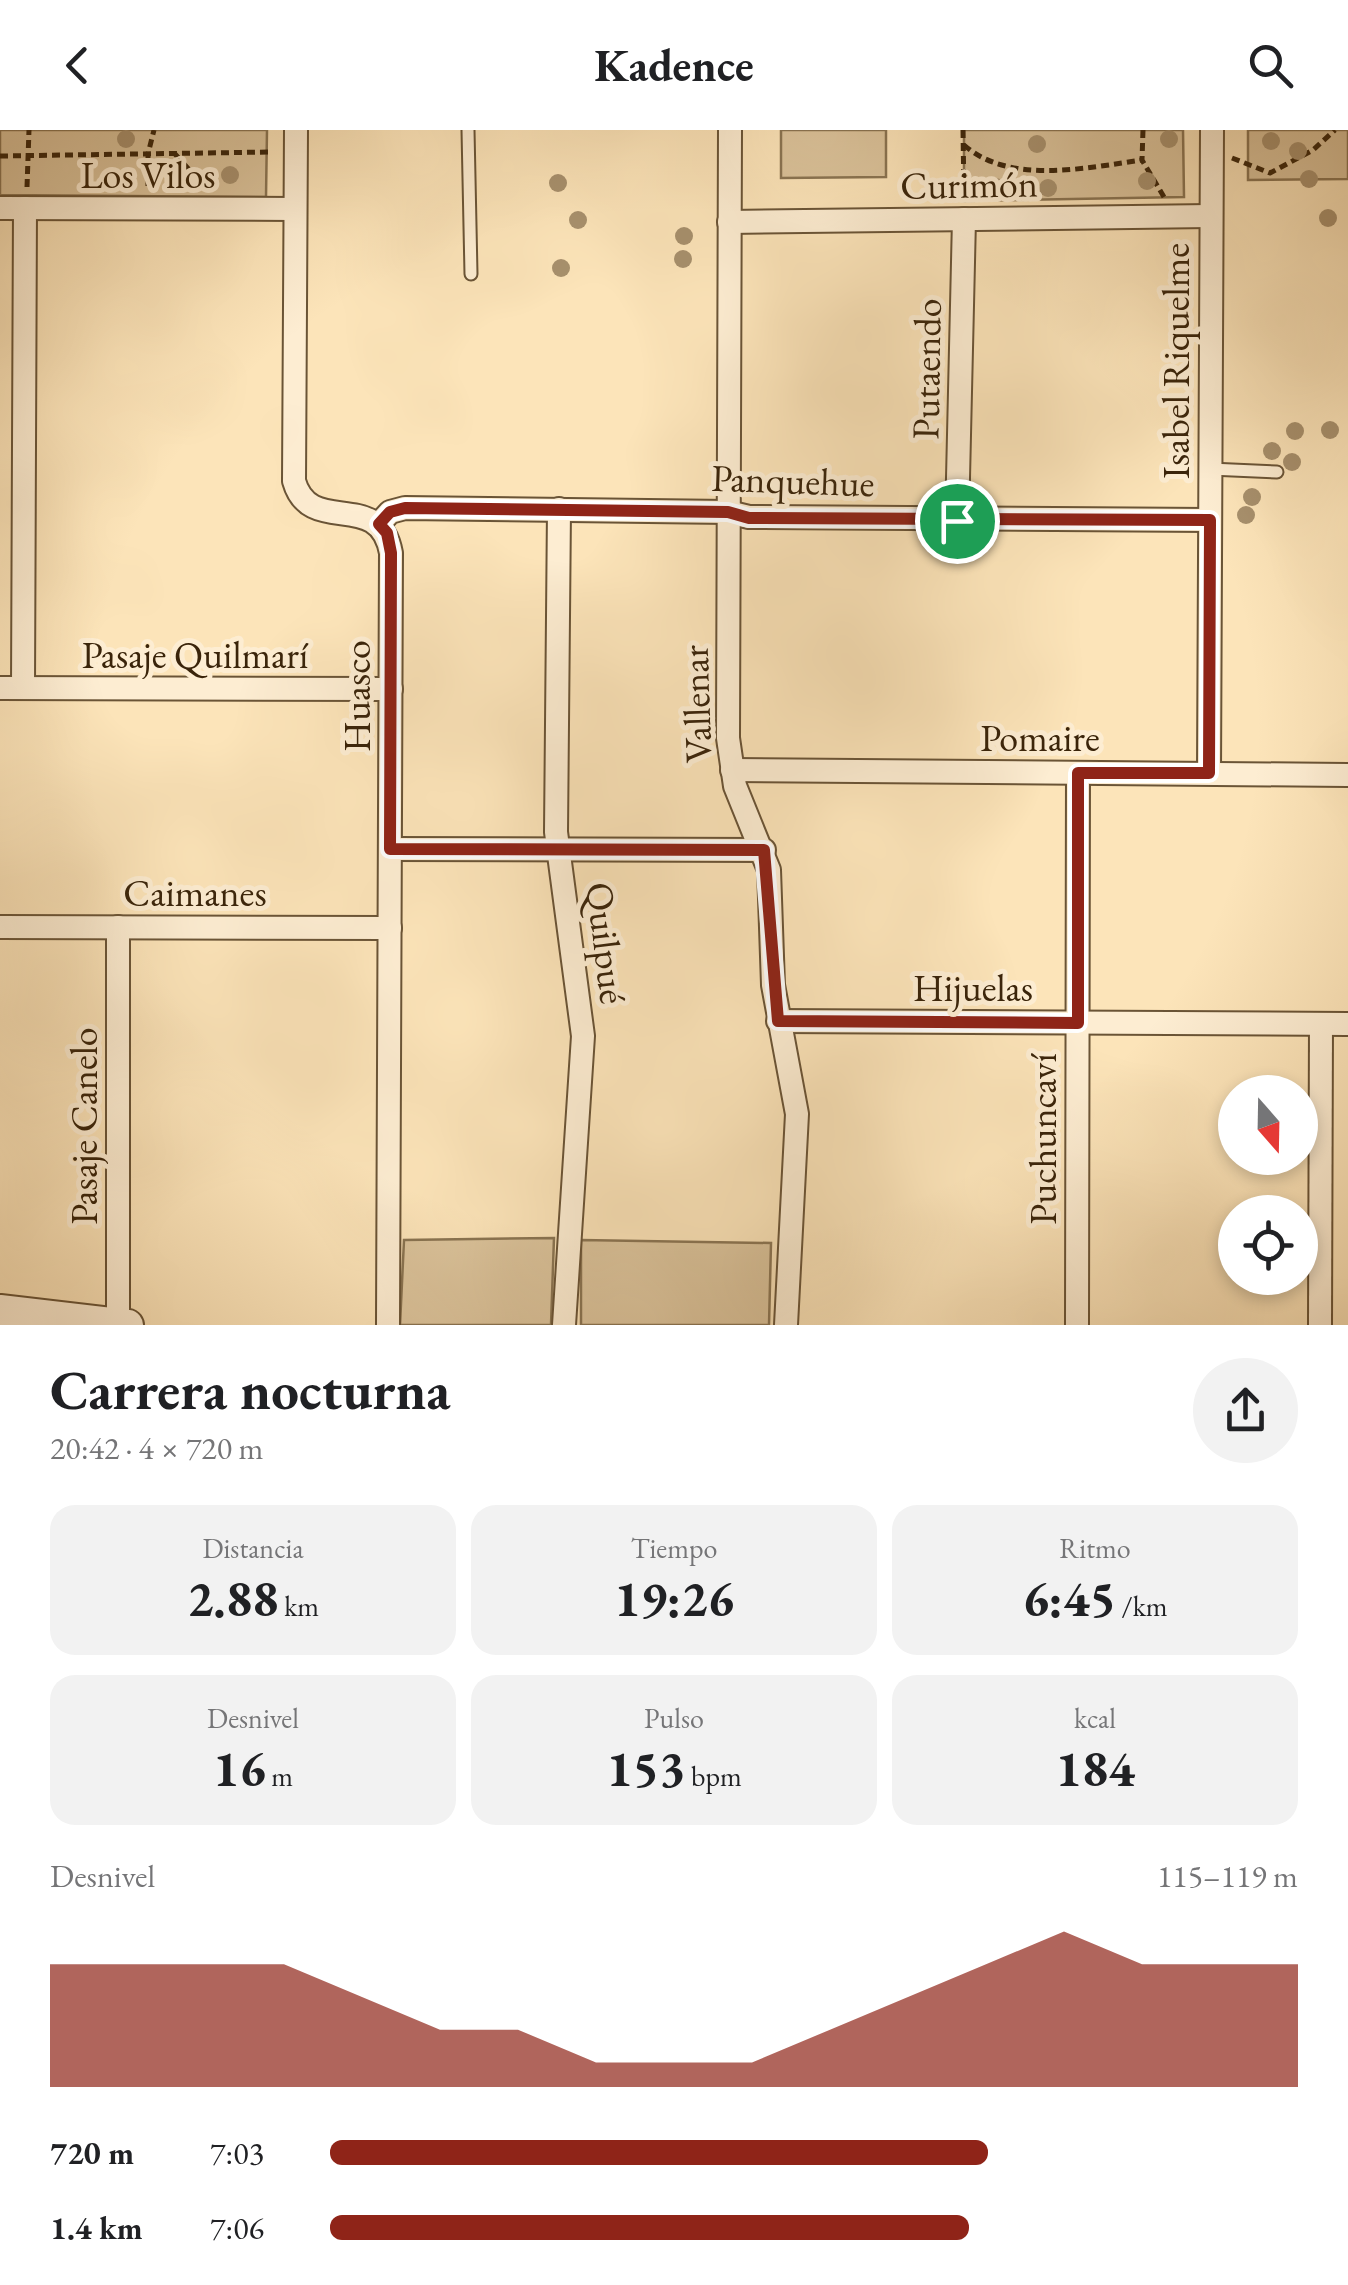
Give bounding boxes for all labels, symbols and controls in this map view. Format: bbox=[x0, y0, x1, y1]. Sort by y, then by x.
text: Kadence bbox=[594, 36, 754, 94]
icon: back bbox=[50, 38, 105, 93]
icon: search bbox=[1243, 38, 1298, 93]
street label: Los Vilos bbox=[80, 150, 216, 199]
street label: Curimón bbox=[900, 158, 1038, 210]
street label: Isabel Riquelme bbox=[1151, 243, 1200, 479]
street label: Putaendo bbox=[900, 298, 952, 440]
street label: Panquehue bbox=[710, 453, 876, 507]
pin bbox=[915, 479, 1000, 564]
icon: arrive bbox=[930, 494, 985, 549]
street label: Pasaje Quilmarí bbox=[82, 630, 309, 679]
street label: Huasco bbox=[332, 640, 381, 752]
street label: Vallenar bbox=[669, 644, 723, 764]
street label: Pomaire bbox=[980, 713, 1100, 762]
street label: Caimanes bbox=[123, 868, 267, 917]
street label: Quilpué bbox=[575, 879, 639, 1007]
street label: Hijuelas bbox=[913, 963, 1033, 1012]
street label: Pasaje Canelo bbox=[59, 1027, 108, 1225]
street label: Puchuncaví bbox=[1018, 1053, 1067, 1225]
north arrow bbox=[1218, 1075, 1318, 1175]
map controls bbox=[1218, 1075, 1318, 1295]
button: locate bbox=[1218, 1195, 1318, 1295]
text: Carrera nocturna bbox=[50, 1354, 450, 1425]
button: share bbox=[1193, 1358, 1298, 1463]
text: 20:42 · 4 × 720 m bbox=[50, 1427, 263, 1469]
text: Distancia bbox=[202, 1530, 304, 1566]
text: Tiempo bbox=[631, 1530, 717, 1566]
text: Ritmo bbox=[1059, 1530, 1131, 1566]
text: 2.88 bbox=[187, 1566, 279, 1631]
text: 19:26 bbox=[614, 1566, 734, 1631]
text: 6:45 bbox=[1022, 1566, 1116, 1631]
text: km bbox=[279, 1588, 319, 1624]
text: /km bbox=[1116, 1588, 1168, 1624]
text: Desnivel bbox=[207, 1700, 299, 1736]
text: Pulso bbox=[644, 1700, 704, 1736]
text: kcal bbox=[1074, 1700, 1116, 1736]
text: 16 bbox=[213, 1736, 266, 1801]
text: 153 bbox=[606, 1736, 686, 1801]
text: 184 bbox=[1055, 1736, 1135, 1801]
text: m bbox=[266, 1758, 293, 1794]
text: bpm bbox=[686, 1758, 742, 1794]
text: Desnivel bbox=[50, 1855, 155, 1897]
text: 115–119 m bbox=[1157, 1855, 1298, 1897]
text: 720 m bbox=[50, 2132, 134, 2174]
text: 7:03 bbox=[210, 2132, 264, 2174]
text: 1.4 km bbox=[50, 2207, 143, 2249]
text: 7:06 bbox=[210, 2207, 264, 2249]

